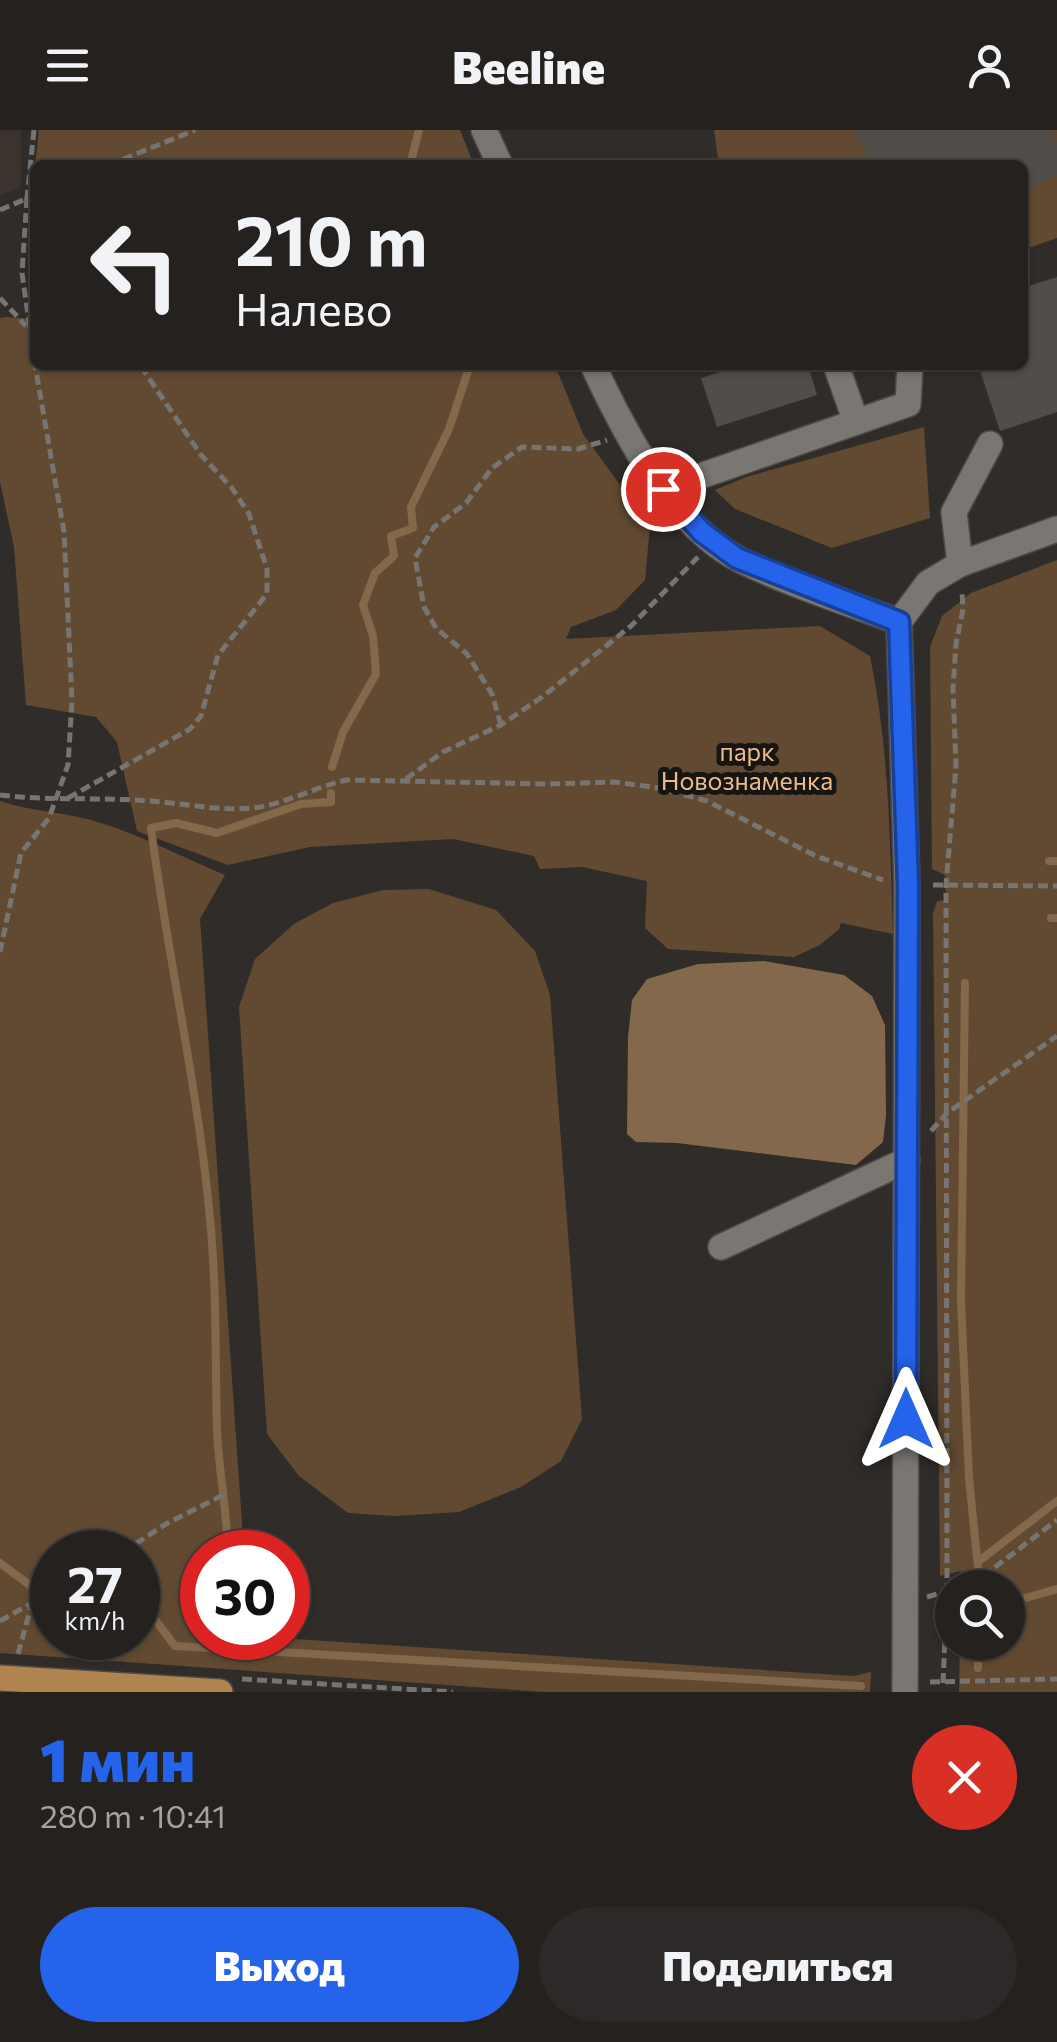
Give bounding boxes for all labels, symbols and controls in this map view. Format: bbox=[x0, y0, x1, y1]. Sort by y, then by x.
icon: menu bbox=[40, 38, 95, 93]
text: Beeline bbox=[452, 38, 605, 93]
icon: person bbox=[962, 38, 1017, 93]
text: 210 m bbox=[235, 195, 427, 280]
icon: left bbox=[70, 200, 200, 330]
text: Налево bbox=[235, 280, 393, 335]
pin bbox=[621, 447, 706, 532]
icon: arrive bbox=[636, 462, 691, 517]
park label: парк Новознаменка bbox=[661, 736, 833, 795]
position arrow bbox=[854, 1367, 958, 1471]
speed limit sign: 30 bbox=[180, 1530, 310, 1660]
text: 27 bbox=[67, 1552, 123, 1613]
map controls bbox=[935, 1570, 1025, 1660]
button: search bbox=[935, 1570, 1025, 1660]
text: km/h bbox=[65, 1605, 125, 1635]
text: 1 мин bbox=[40, 1721, 195, 1794]
button: close bbox=[912, 1725, 1017, 1830]
text: 280 m · 10:41 bbox=[40, 1795, 226, 1835]
button: Выход bbox=[40, 1907, 519, 2022]
button: Поделиться bbox=[539, 1907, 1017, 2022]

